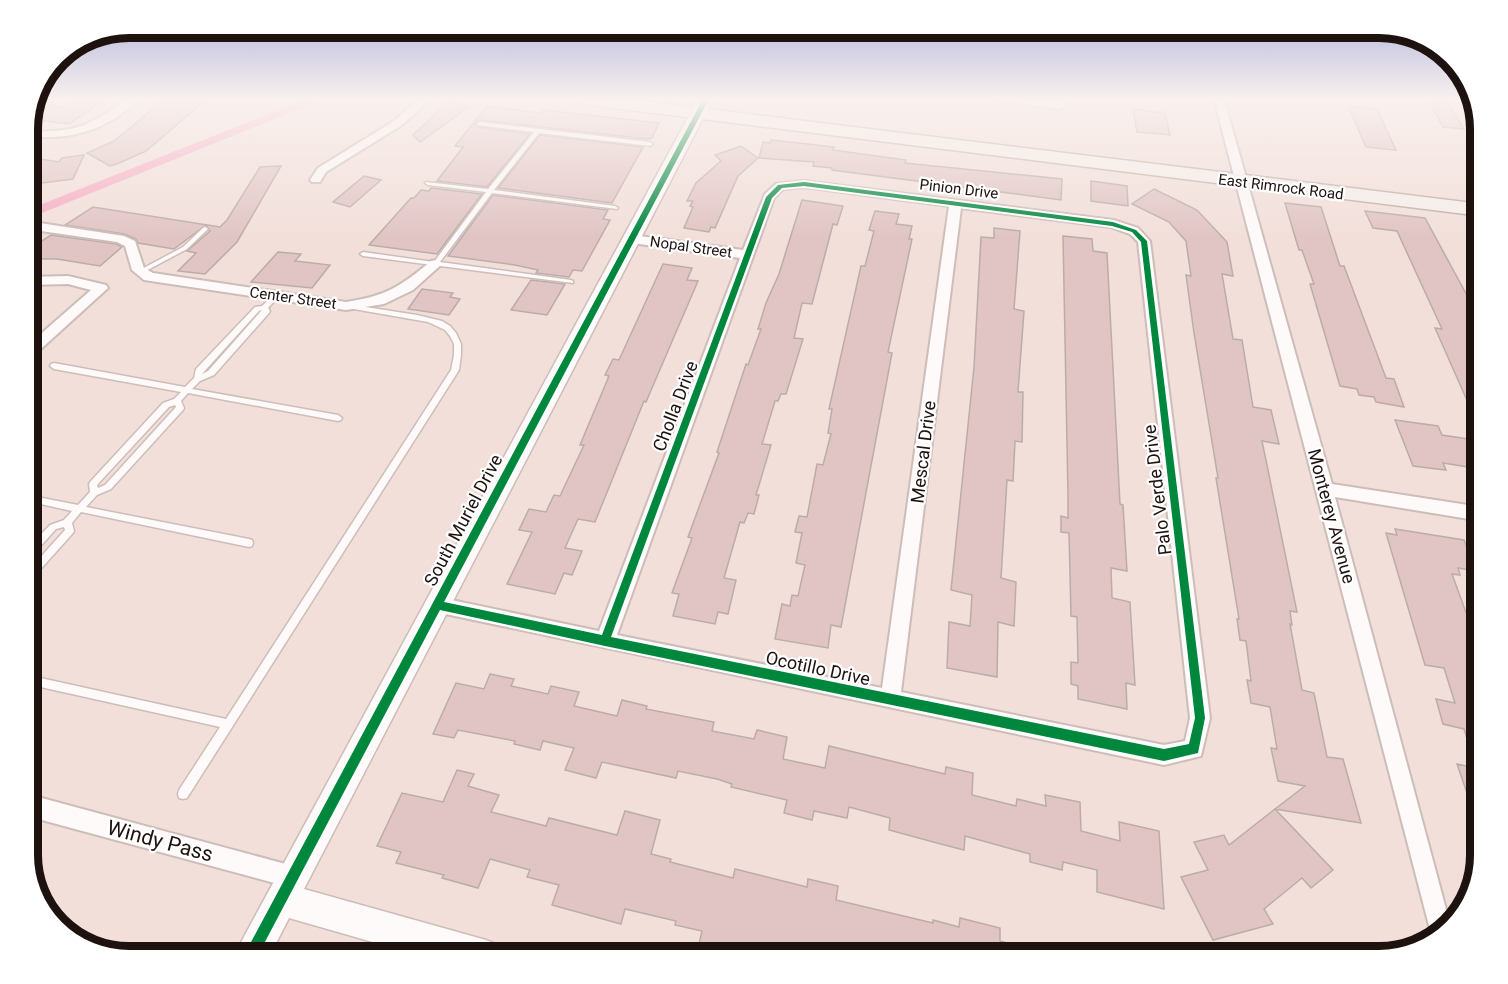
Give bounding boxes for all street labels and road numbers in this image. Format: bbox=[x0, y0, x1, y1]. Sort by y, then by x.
street label: East Rimrock Road bbox=[1217, 170, 1345, 204]
street label: Pinion Drive bbox=[919, 175, 999, 203]
street label: Nopal Street bbox=[649, 232, 733, 262]
street label: Center Street bbox=[249, 283, 338, 313]
street label: Cholla Drive bbox=[648, 358, 702, 454]
street label: Mescal Drive bbox=[906, 400, 940, 504]
street label: Palo Verde Drive bbox=[1139, 424, 1175, 556]
street label: Monterey Avenue bbox=[1304, 446, 1360, 586]
street label: South Muriel Drive bbox=[419, 451, 507, 589]
street label: Ocotillo Drive bbox=[764, 647, 872, 689]
street label: Windy Pass bbox=[104, 815, 216, 867]

